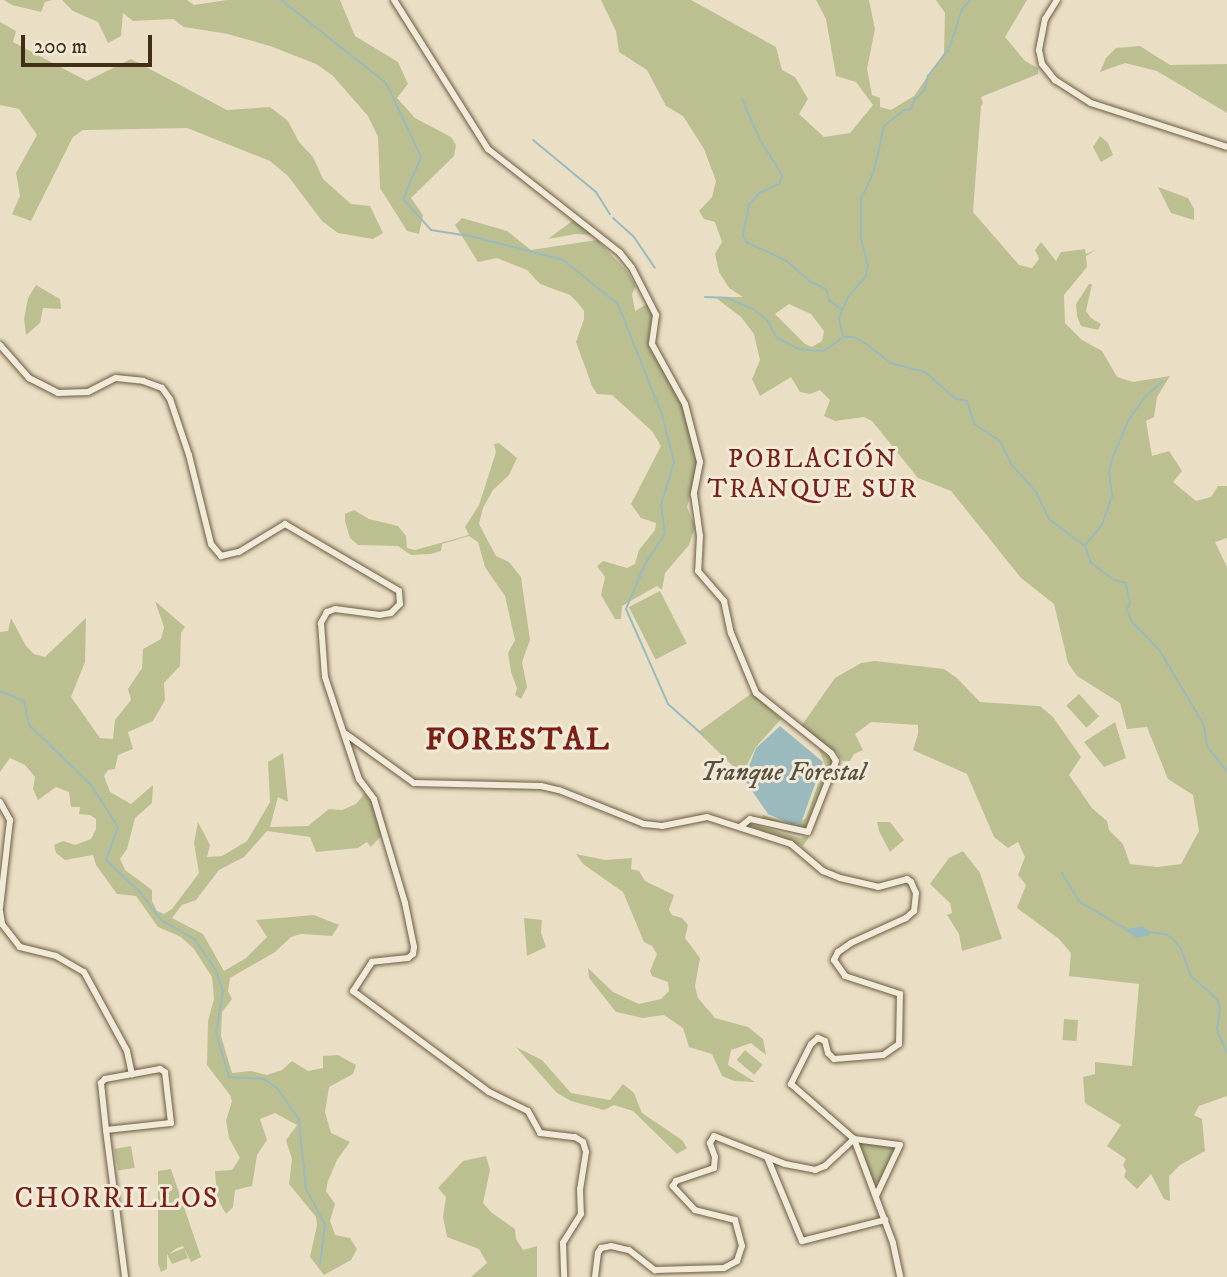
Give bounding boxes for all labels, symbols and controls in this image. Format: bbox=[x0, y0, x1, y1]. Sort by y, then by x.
scale bar bbox=[24, 21, 156, 65]
text: 200 m bbox=[34, 34, 87, 60]
district label: POBLACIÓN TRANQUE SUR bbox=[709, 444, 917, 505]
district label: FORESTAL bbox=[426, 721, 610, 759]
water label: Tranque Forestal bbox=[700, 757, 866, 789]
district label: CHORRILLOS bbox=[16, 1182, 218, 1216]

